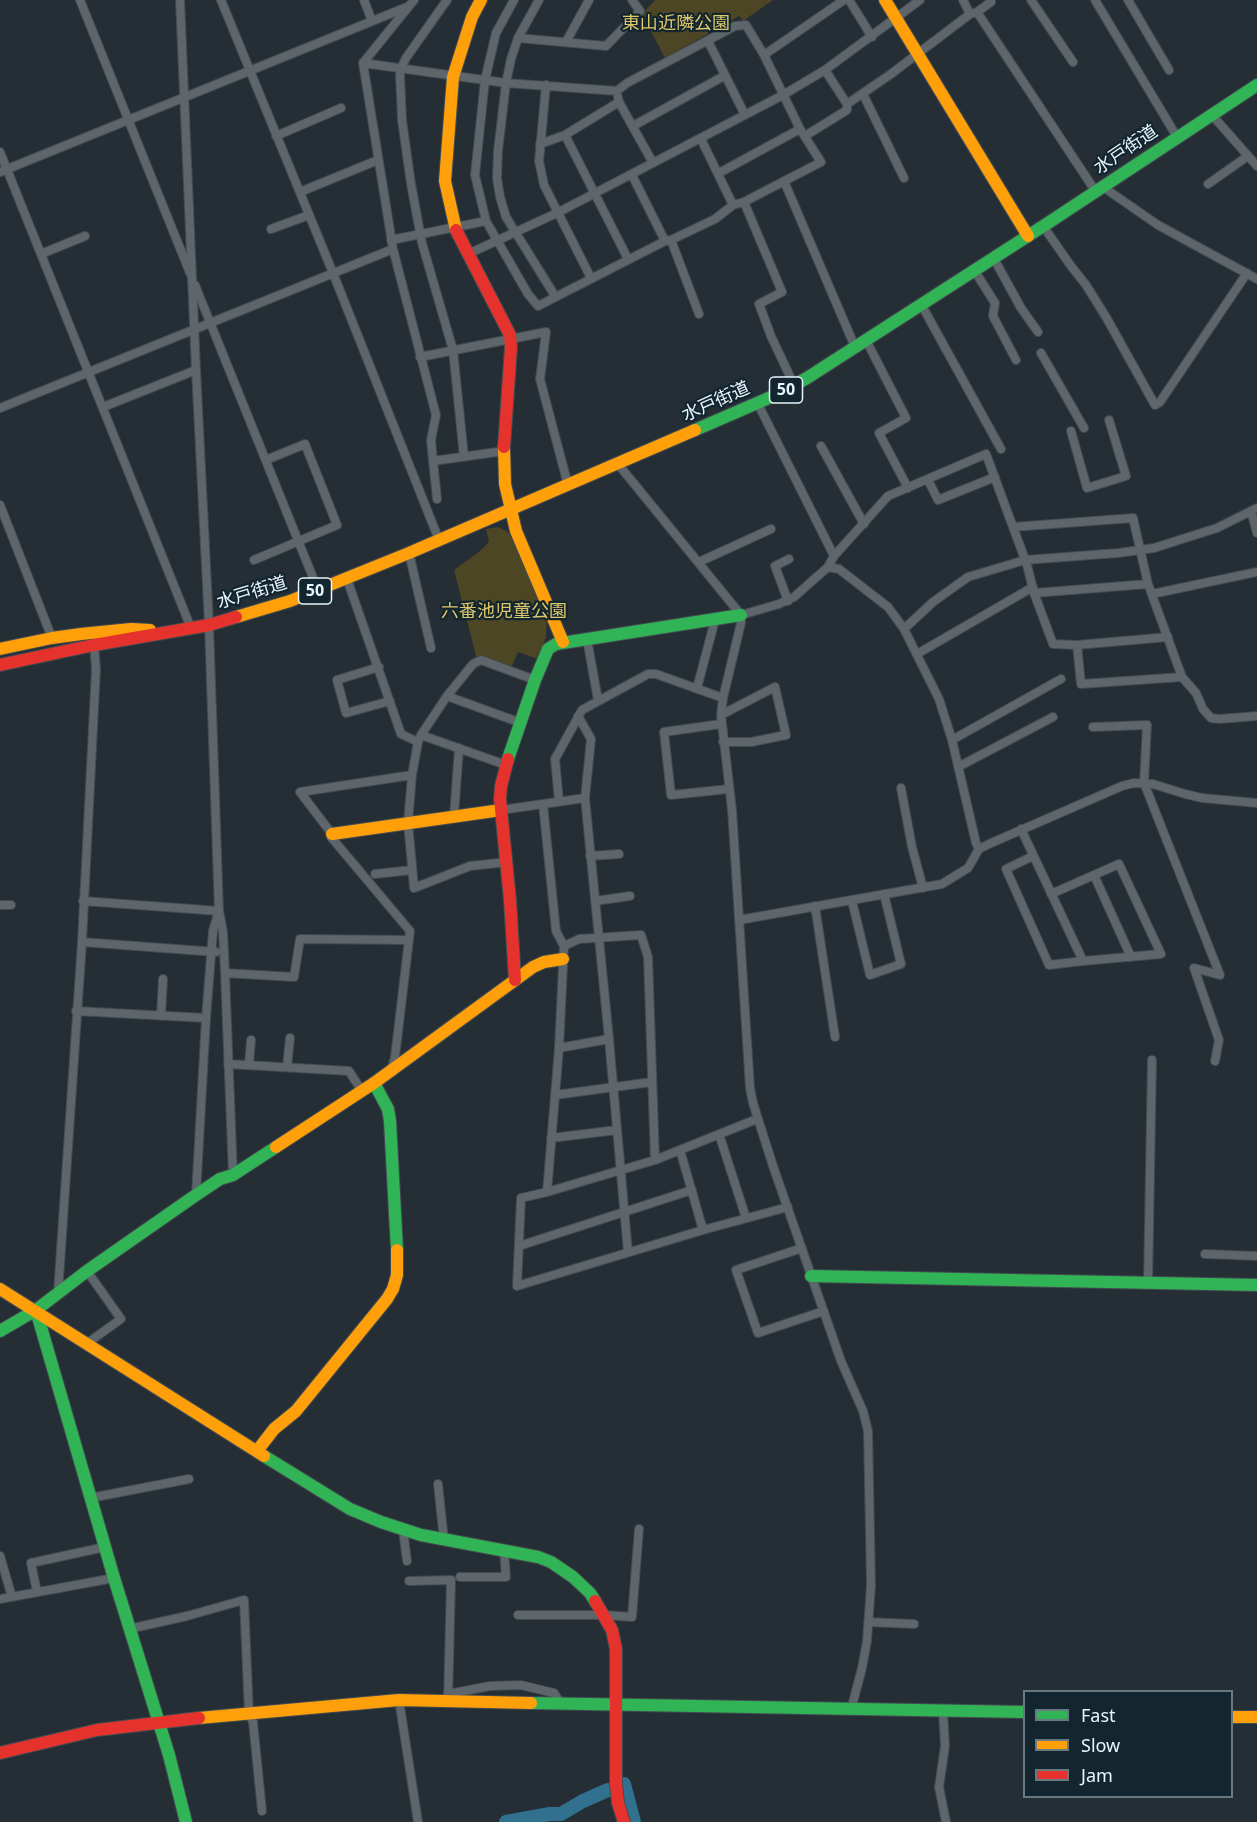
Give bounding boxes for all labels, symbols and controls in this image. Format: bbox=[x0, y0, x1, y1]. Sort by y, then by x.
park label: 東山近隣公園 bbox=[622, 13, 730, 35]
street label: 水戸街道 bbox=[1090, 121, 1162, 179]
street label: 水戸街道 bbox=[679, 377, 753, 427]
road number: 50 bbox=[770, 377, 802, 403]
street label: 水戸街道 bbox=[214, 572, 290, 614]
road number: 50 bbox=[298, 578, 332, 604]
park label: 六番池児童公園 bbox=[441, 601, 567, 623]
legend bbox=[1023, 1690, 1233, 1798]
text: Fast bbox=[1081, 1703, 1116, 1727]
text: Slow bbox=[1081, 1733, 1120, 1757]
text: Jam bbox=[1081, 1763, 1113, 1787]

